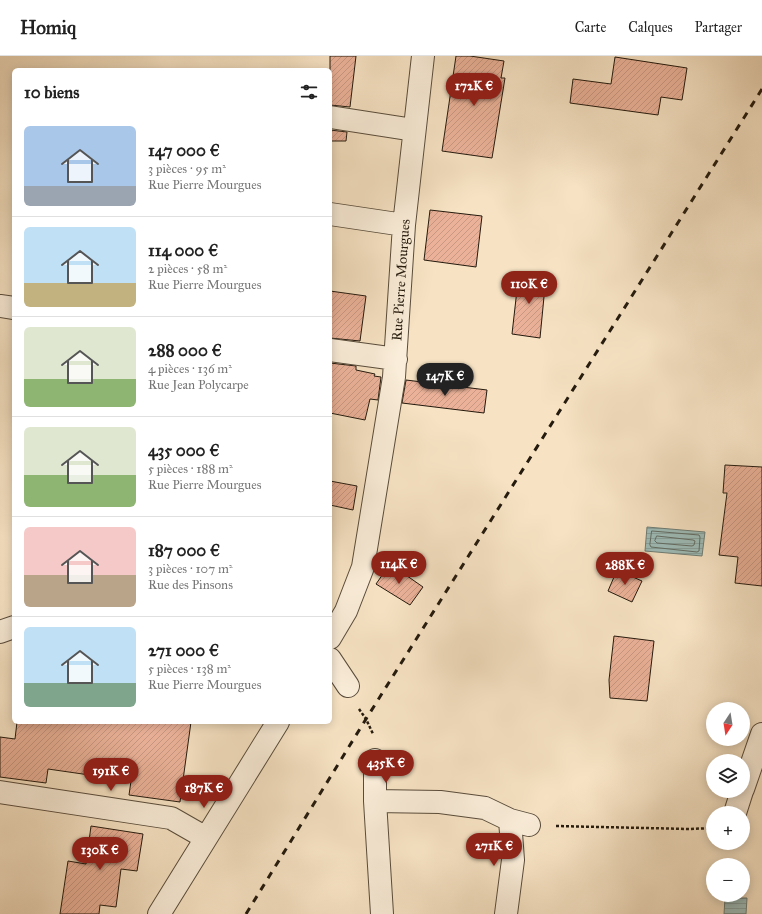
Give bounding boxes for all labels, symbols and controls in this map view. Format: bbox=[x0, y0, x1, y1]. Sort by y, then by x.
text: Homiq bbox=[20, 16, 76, 39]
text: Carte bbox=[575, 19, 606, 36]
text: Calques bbox=[628, 19, 673, 36]
text: Partager bbox=[695, 19, 742, 36]
pin: 172K € bbox=[441, 73, 507, 107]
text: 172K € bbox=[455, 78, 493, 94]
icon: filters bbox=[298, 81, 320, 103]
text: 10 biens bbox=[24, 82, 79, 103]
text: 147 000 € bbox=[148, 140, 220, 161]
icon: home bbox=[56, 142, 104, 190]
text: 3 pièces · 95 m² bbox=[148, 161, 226, 177]
text: Rue Pierre Mourgues bbox=[148, 177, 261, 193]
street label: Rue Pierre Mourgues bbox=[388, 218, 414, 342]
text: 114 000 € bbox=[148, 240, 218, 261]
icon: home bbox=[56, 243, 104, 291]
text: 2 pièces · 58 m² bbox=[148, 261, 227, 277]
pin: 110K € bbox=[496, 271, 562, 305]
text: 110K € bbox=[510, 276, 548, 292]
text: Rue Pierre Mourgues bbox=[148, 277, 261, 293]
text: 288 000 € bbox=[148, 340, 222, 361]
icon: home bbox=[56, 343, 104, 391]
text: 4 pièces · 136 m² bbox=[148, 361, 232, 377]
pin: 147K € bbox=[412, 363, 478, 397]
text: 147K € bbox=[426, 368, 464, 384]
text: Rue Jean Polycarpe bbox=[148, 377, 249, 393]
text: 435 000 € bbox=[148, 440, 220, 461]
icon: home bbox=[56, 443, 104, 491]
text: 5 pièces · 188 m² bbox=[148, 461, 233, 477]
text: Rue Pierre Mourgues bbox=[148, 477, 261, 493]
text: 187 000 € bbox=[148, 540, 220, 561]
icon: home bbox=[56, 543, 104, 591]
pin: 114K € bbox=[366, 551, 432, 585]
pin: 288K € bbox=[592, 552, 658, 586]
text: 114K € bbox=[380, 556, 418, 572]
text: 288K € bbox=[605, 557, 645, 573]
text: 3 pièces · 107 m² bbox=[148, 561, 233, 577]
text: Rue des Pinsons bbox=[148, 577, 233, 593]
text: 271 000 € bbox=[148, 640, 219, 661]
icon: home bbox=[56, 643, 104, 691]
text: 5 pièces · 138 m² bbox=[148, 661, 231, 677]
text: Rue Pierre Mourgues bbox=[148, 677, 261, 693]
north arrow bbox=[706, 702, 750, 746]
map controls bbox=[706, 702, 750, 902]
pin: 435K € bbox=[353, 750, 419, 784]
button: layers bbox=[706, 754, 750, 798]
text: 435K € bbox=[367, 755, 405, 771]
pin: 191K € bbox=[78, 758, 144, 792]
text: 191K € bbox=[93, 763, 129, 779]
pin: 187K € bbox=[171, 775, 237, 809]
text: 187K € bbox=[185, 780, 223, 796]
button: + bbox=[706, 806, 750, 850]
pin: 271K € bbox=[461, 833, 527, 867]
pin: 130K € bbox=[67, 837, 133, 871]
text: 271K € bbox=[475, 838, 513, 854]
text: 130K € bbox=[81, 842, 119, 858]
button: − bbox=[706, 858, 750, 902]

